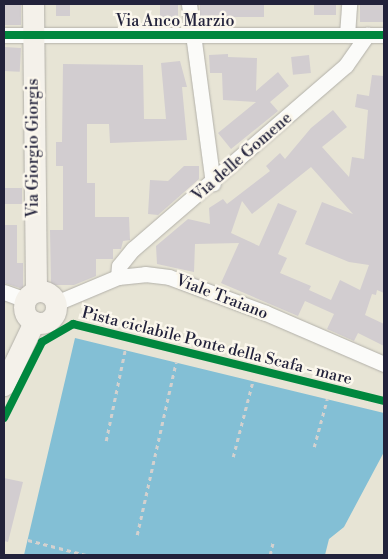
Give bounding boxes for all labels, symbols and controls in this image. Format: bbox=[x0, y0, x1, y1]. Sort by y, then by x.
street label: Via Anco Marzio bbox=[115, 11, 235, 31]
street label: Via Giorgio Giorgis bbox=[23, 78, 43, 218]
street label: Via delle Gomene bbox=[188, 109, 296, 205]
street label: Viale Traiano bbox=[173, 271, 271, 323]
street label: Pista ciclabile Ponte della Scafa - mare bbox=[80, 303, 354, 389]

